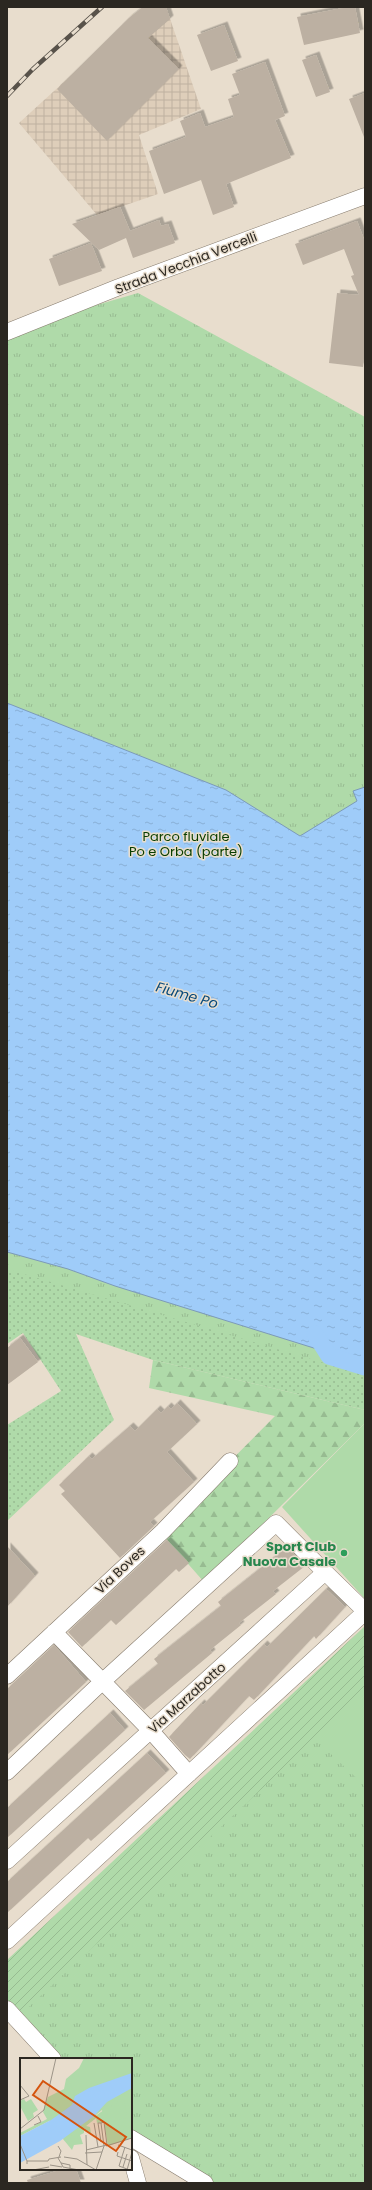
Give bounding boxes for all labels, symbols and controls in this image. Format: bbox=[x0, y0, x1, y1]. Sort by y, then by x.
street label: Strada Vecchia Vercelli bbox=[112, 227, 260, 299]
park label: Parco fluviale Po e Orba (parte) bbox=[129, 827, 243, 861]
water label: Fiume Po bbox=[154, 977, 220, 1013]
place label: Sport Club Nuova Casale bbox=[243, 1537, 336, 1571]
street label: Via Boves bbox=[91, 1542, 150, 1598]
marker: Sport Club Nuova Casale bbox=[339, 1548, 349, 1558]
street label: Via Marzabotto bbox=[144, 1658, 230, 1738]
inset map bbox=[20, 2058, 132, 2170]

